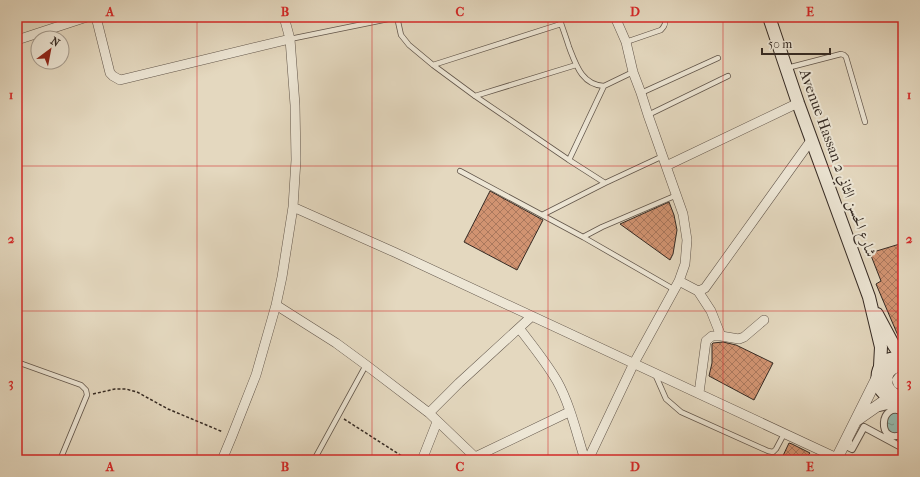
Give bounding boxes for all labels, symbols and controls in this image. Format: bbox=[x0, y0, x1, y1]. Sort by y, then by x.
text: A bbox=[105, 4, 115, 19]
text: B bbox=[281, 4, 290, 19]
text: C bbox=[456, 4, 465, 19]
text: D bbox=[630, 4, 640, 19]
text: E bbox=[806, 4, 814, 19]
north arrow bbox=[30, 30, 70, 70]
scale bar bbox=[762, 30, 830, 56]
text: N bbox=[48, 34, 63, 50]
text: 50 m bbox=[768, 37, 792, 51]
street label: Avenue Hassan 2 شارع الحسن الثاني bbox=[792, 66, 880, 261]
text: 1 bbox=[9, 87, 14, 102]
text: 1 bbox=[907, 87, 912, 102]
text: 2 bbox=[8, 231, 15, 246]
text: 2 bbox=[906, 231, 913, 246]
text: 3 bbox=[8, 375, 14, 391]
text: 3 bbox=[906, 375, 912, 391]
text: A bbox=[105, 459, 115, 474]
text: B bbox=[281, 459, 290, 474]
text: C bbox=[456, 459, 465, 474]
text: D bbox=[630, 459, 640, 474]
text: E bbox=[806, 459, 814, 474]

